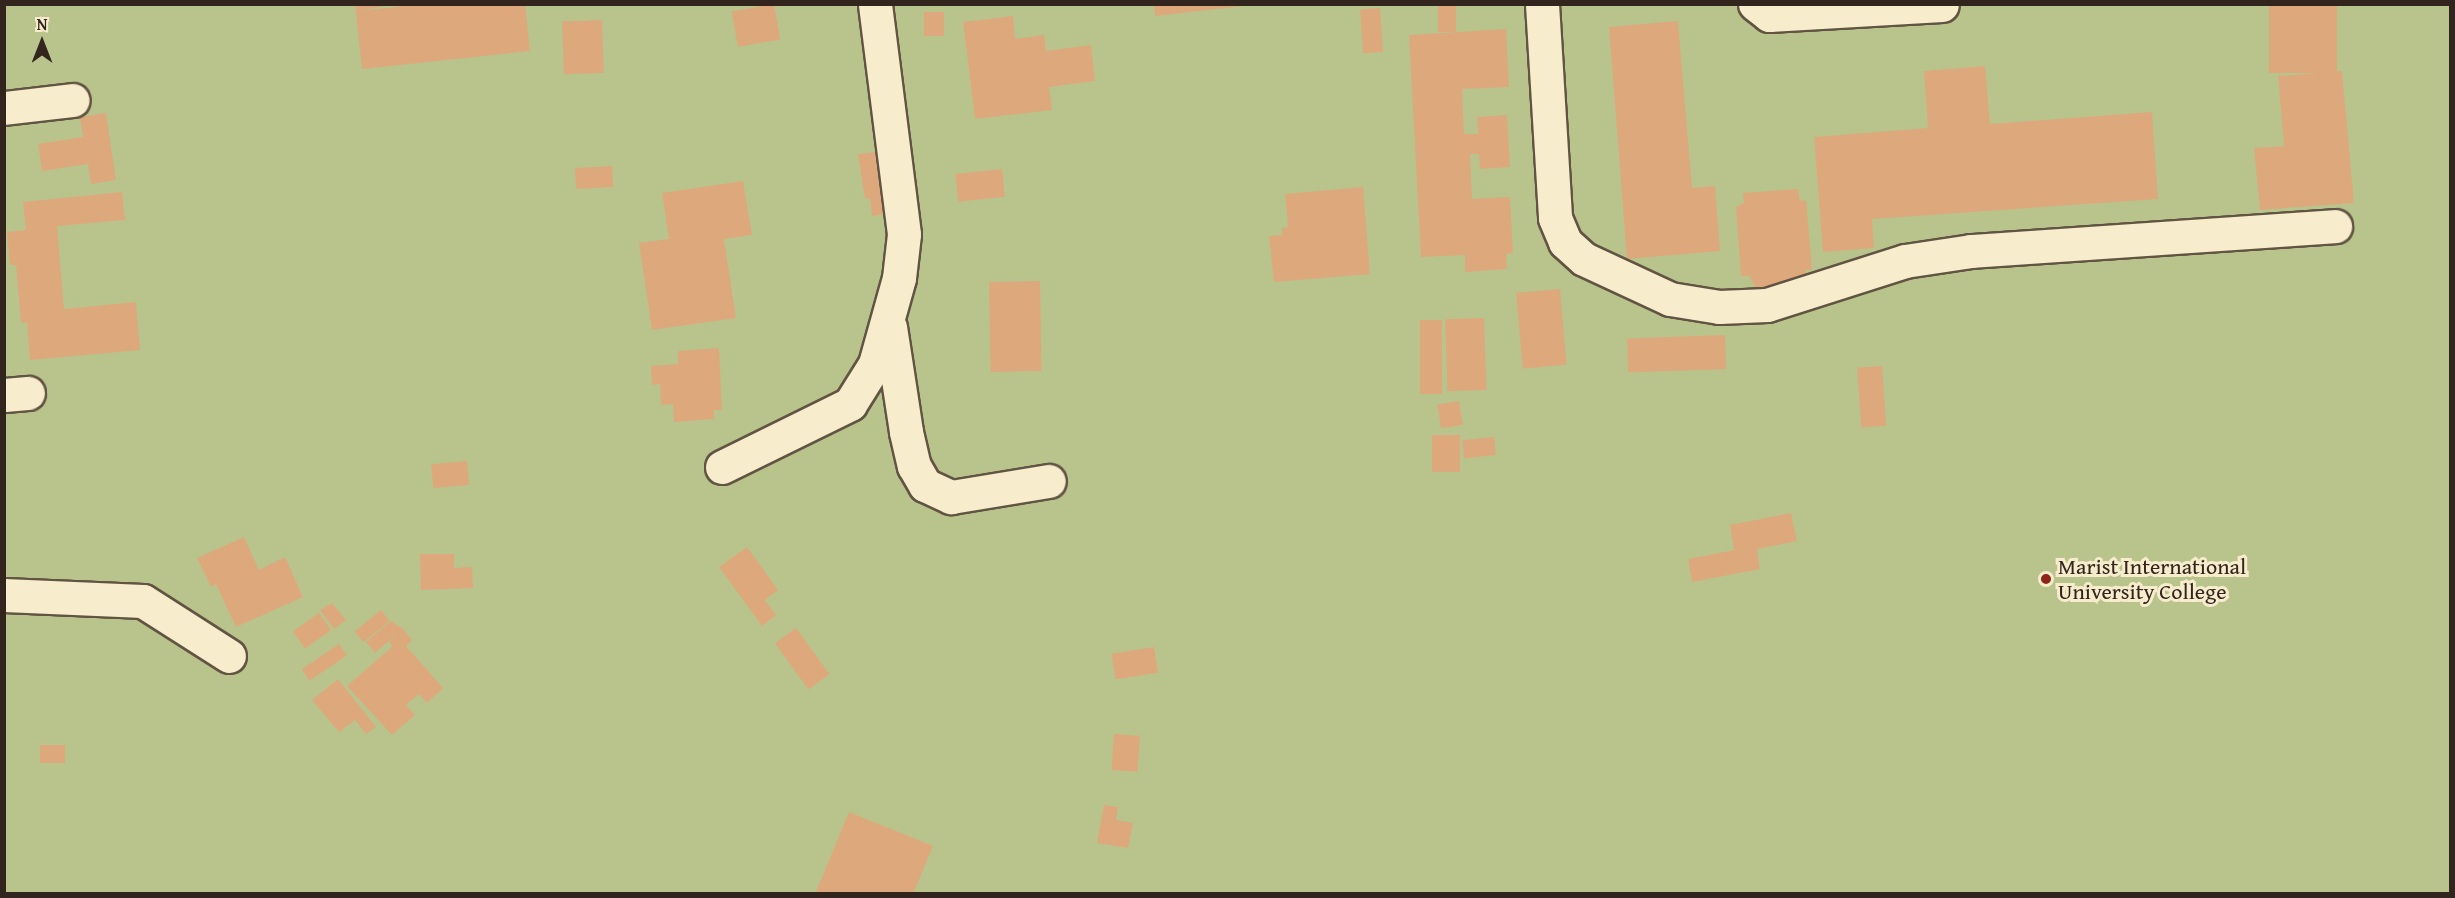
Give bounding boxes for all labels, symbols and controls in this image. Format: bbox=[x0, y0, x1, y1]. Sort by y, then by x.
north arrow bbox=[12, 12, 72, 72]
text: N bbox=[37, 12, 47, 36]
place label: Marist International University College bbox=[2058, 553, 2246, 604]
marker: Marist International University College bbox=[2039, 572, 2053, 586]

